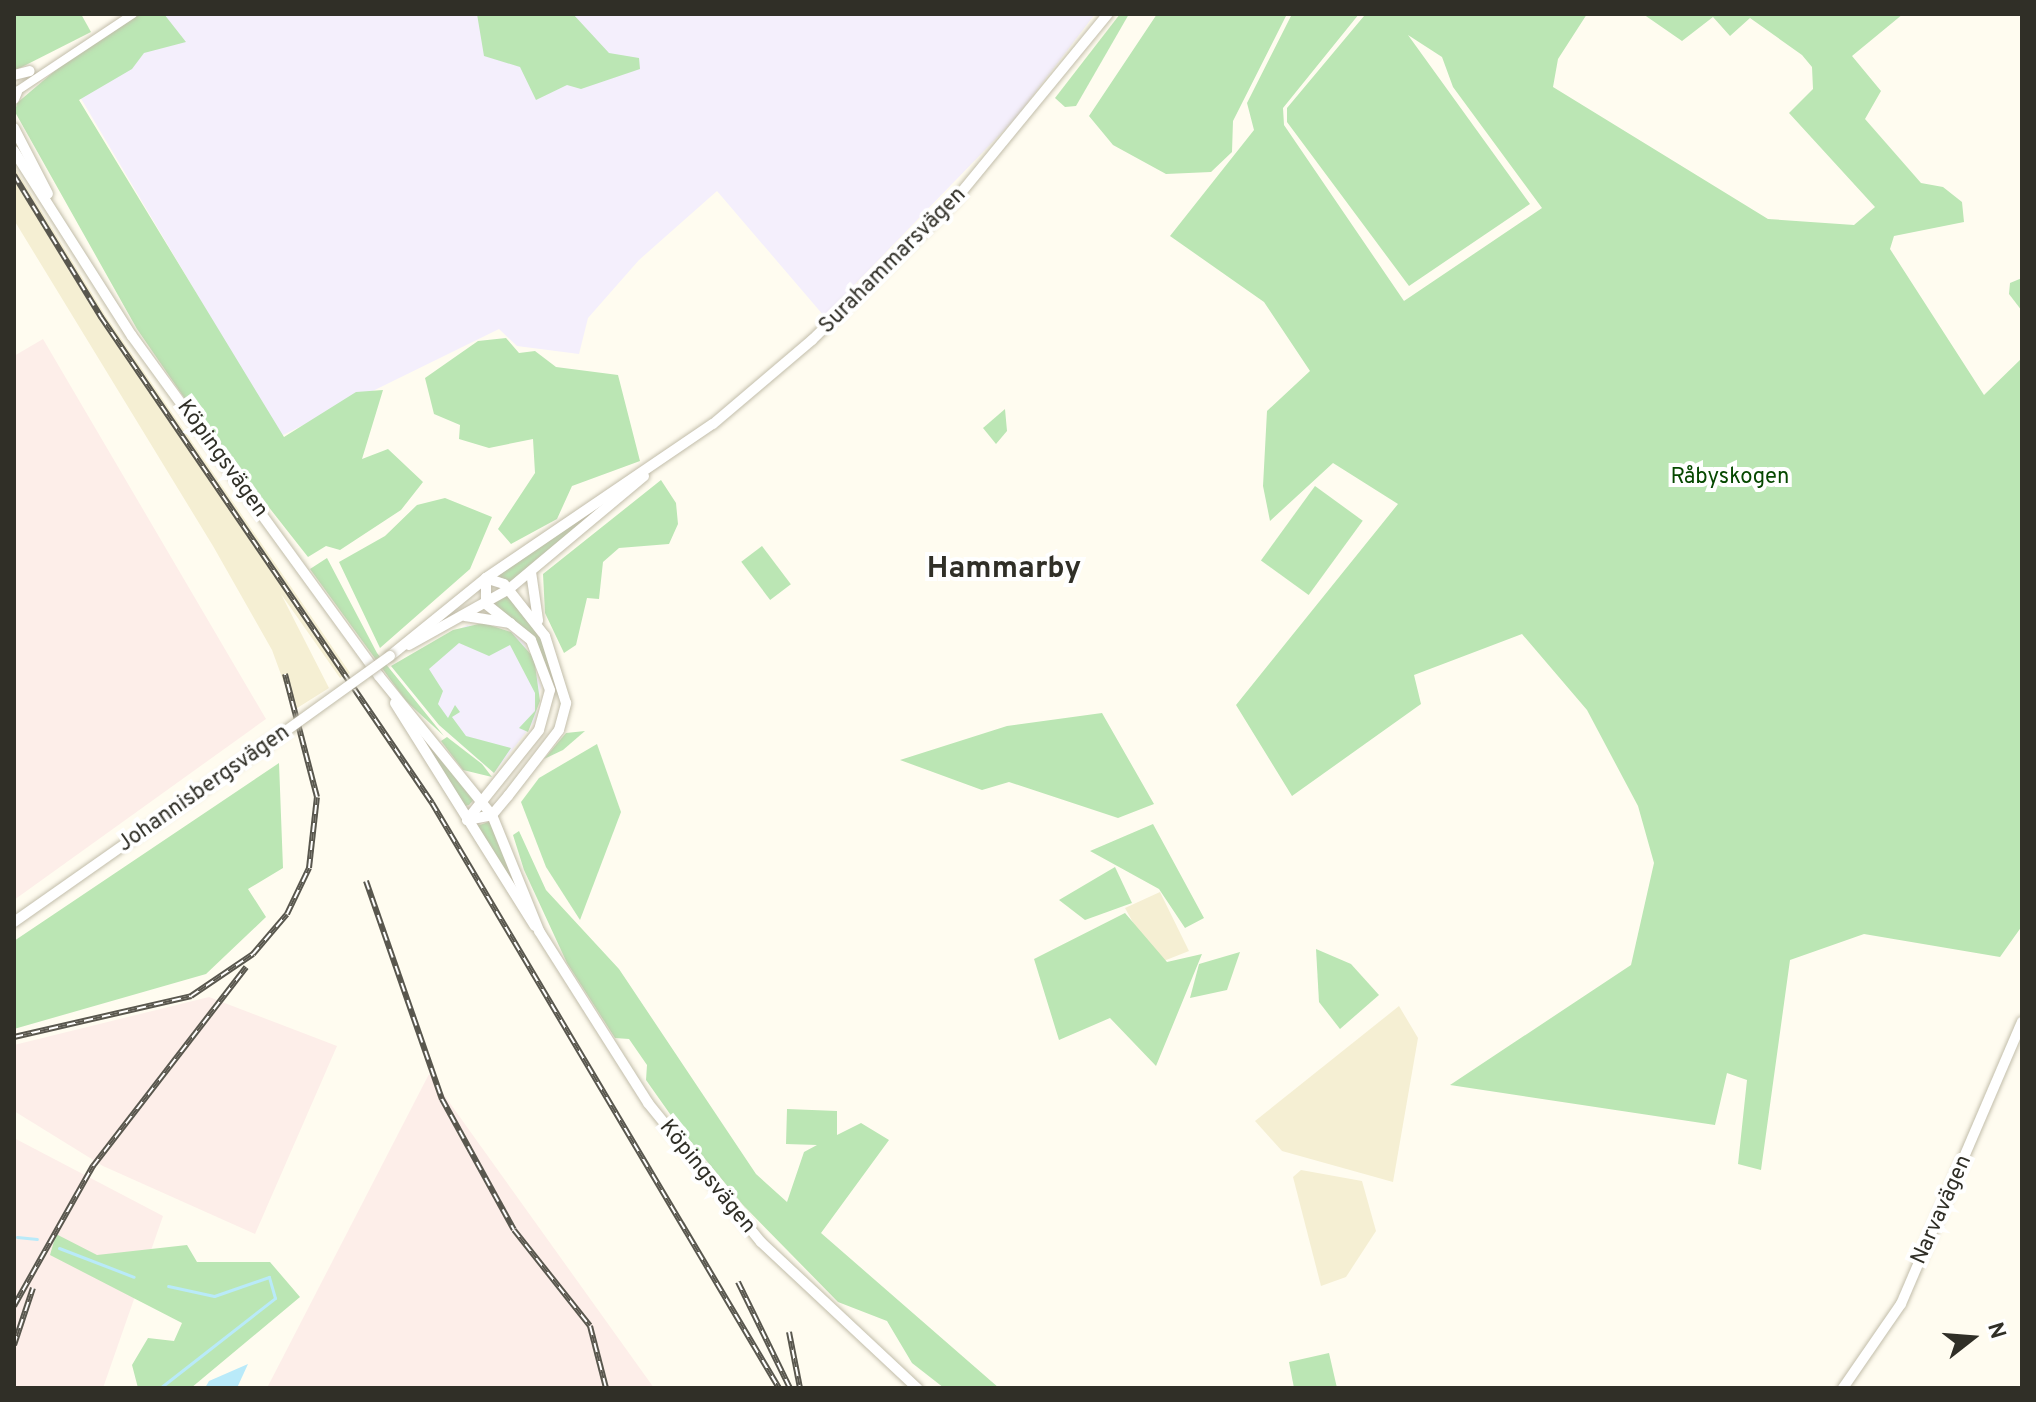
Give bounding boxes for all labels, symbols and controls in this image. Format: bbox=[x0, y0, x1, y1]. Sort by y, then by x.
street label: Surahammarsvägen bbox=[814, 182, 972, 340]
street label: Köpingsvägen bbox=[171, 395, 273, 523]
park label: Råbyskogen bbox=[1670, 465, 1790, 491]
district label: Hammarby bbox=[927, 552, 1081, 588]
street label: Johannisbergsvägen bbox=[113, 720, 295, 858]
street label: Köpingsvägen bbox=[653, 1115, 761, 1239]
street label: Narvavägen bbox=[1906, 1151, 1978, 1269]
north arrow bbox=[1932, 1298, 2012, 1378]
text: N bbox=[1980, 1319, 2011, 1342]

